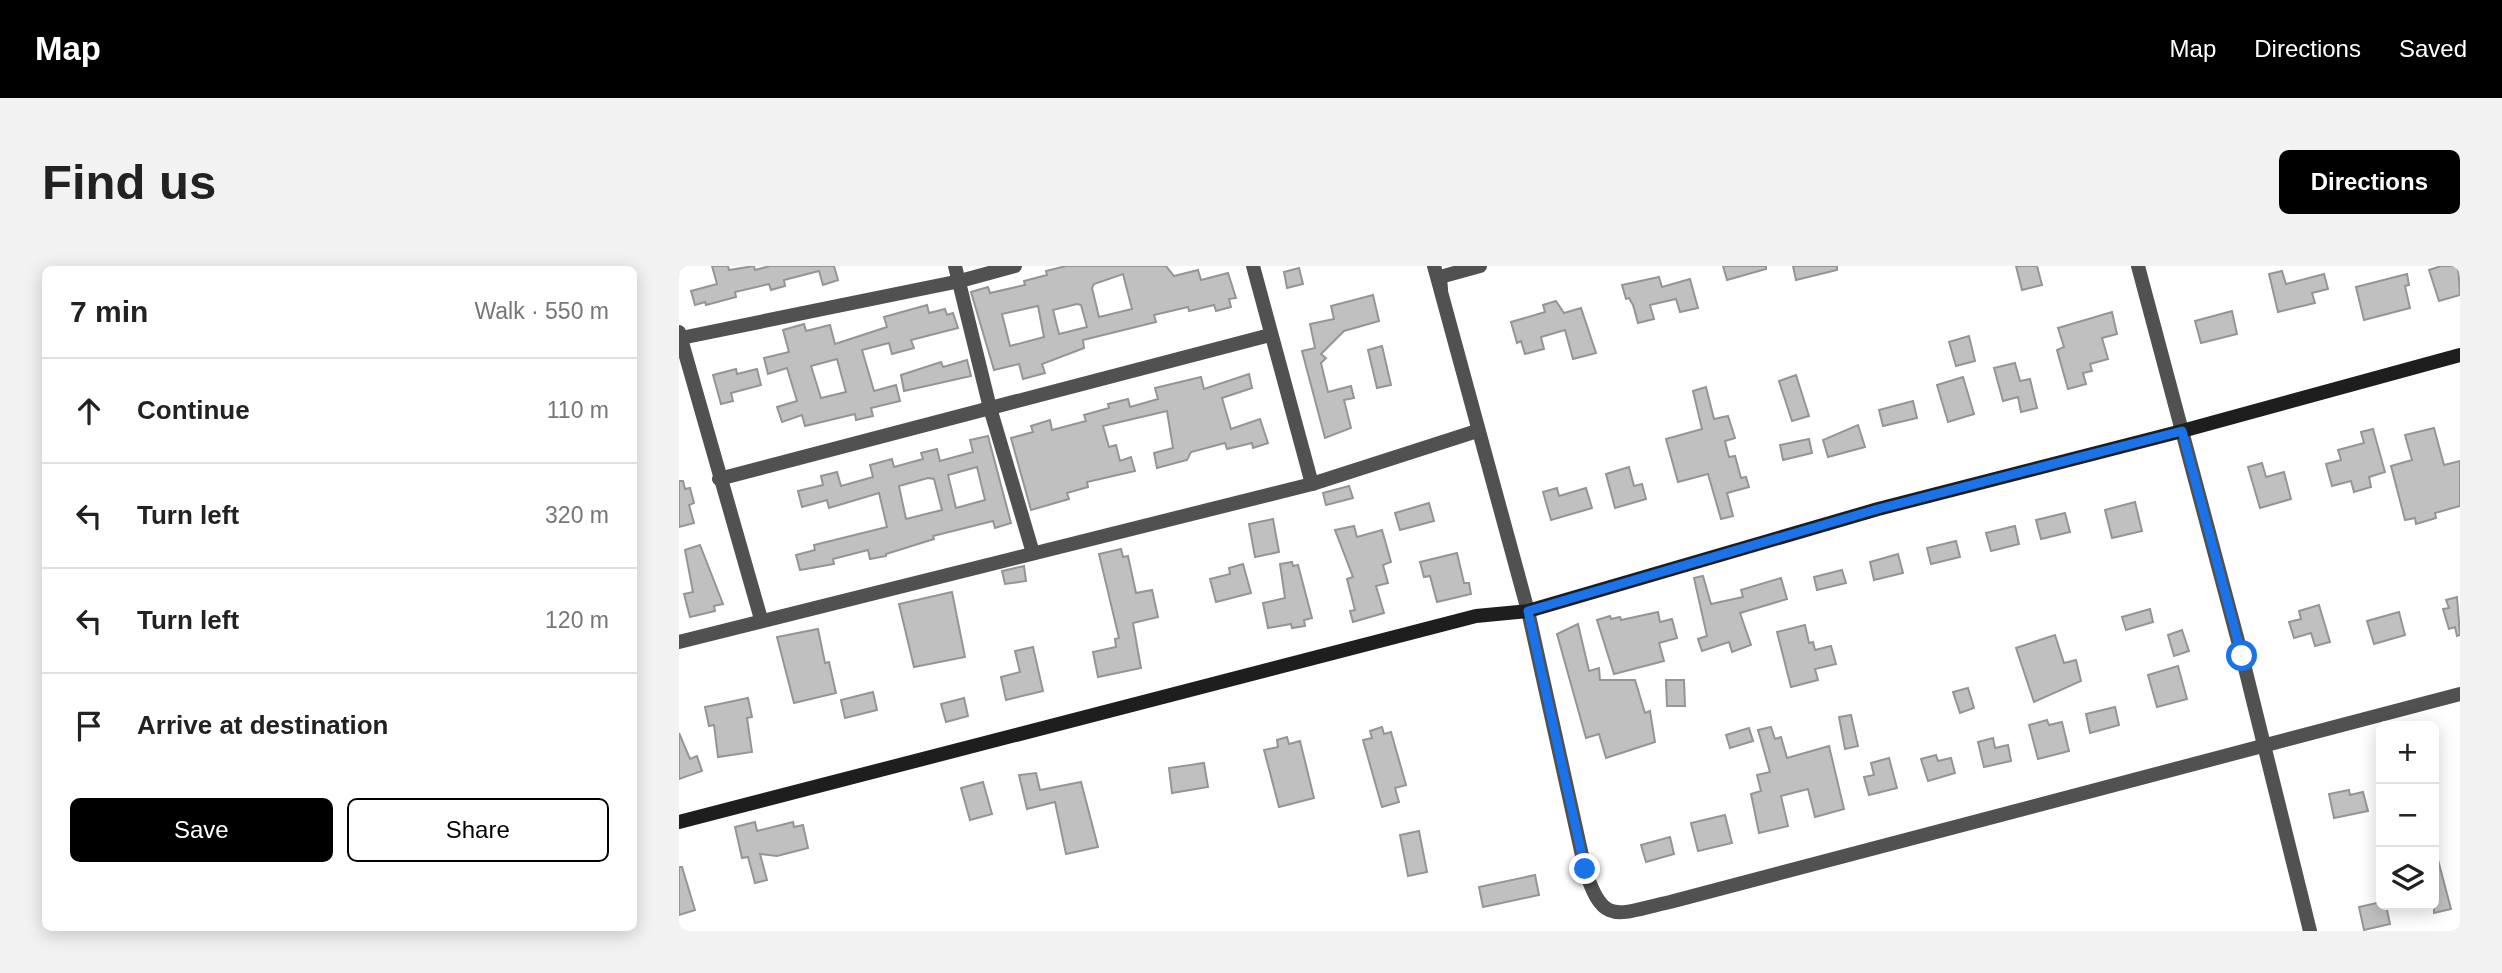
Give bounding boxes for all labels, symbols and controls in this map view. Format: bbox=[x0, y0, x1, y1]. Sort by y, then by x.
text: Map bbox=[35, 30, 101, 67]
text: Map bbox=[2170, 35, 2216, 62]
text: Directions bbox=[2254, 35, 2361, 62]
text: Saved bbox=[2399, 35, 2467, 62]
button: Directions bbox=[2279, 150, 2460, 214]
text: Find us bbox=[42, 155, 216, 209]
text: 7 min bbox=[70, 295, 148, 328]
text: Walk · 550 m bbox=[474, 298, 609, 324]
icon: ahead bbox=[70, 392, 108, 430]
text: Continue bbox=[137, 395, 250, 425]
text: 110 m bbox=[547, 397, 609, 423]
icon: left bbox=[70, 497, 108, 535]
text: Turn left bbox=[137, 500, 239, 530]
text: 320 m bbox=[545, 502, 609, 528]
icon: left bbox=[70, 602, 108, 640]
text: Turn left bbox=[137, 605, 239, 635]
text: 120 m bbox=[545, 607, 609, 633]
route start bbox=[2226, 640, 2257, 671]
icon: arrive bbox=[70, 707, 108, 745]
text: Arrive at destination bbox=[137, 710, 388, 740]
map controls bbox=[2376, 721, 2439, 910]
button: + bbox=[2376, 721, 2439, 784]
button: − bbox=[2376, 784, 2439, 847]
button: Save bbox=[70, 798, 333, 862]
button: Share bbox=[347, 798, 609, 862]
button: layers bbox=[2376, 847, 2439, 910]
route end bbox=[1569, 853, 1600, 884]

